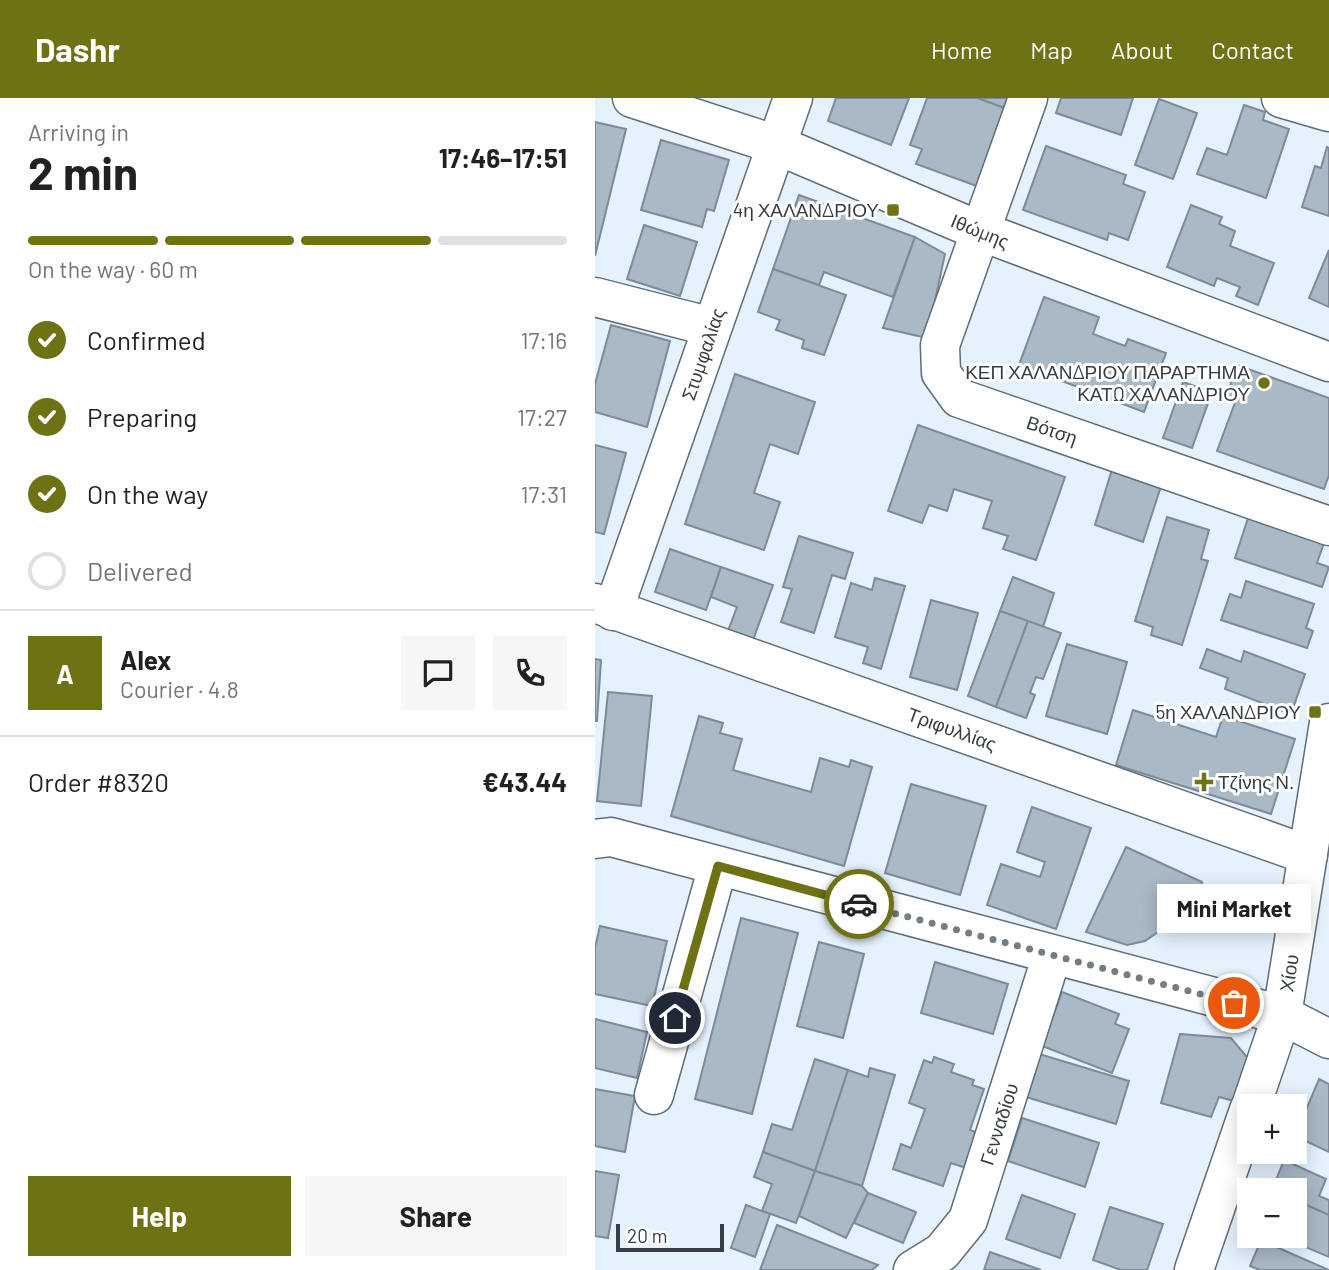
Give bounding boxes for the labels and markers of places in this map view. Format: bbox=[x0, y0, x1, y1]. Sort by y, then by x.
place label: 4η ΧΑΛΑΝΔΡΙΟΥ bbox=[733, 198, 879, 221]
marker: 4η ΧΑΛΑΝΔΡΙΟΥ bbox=[885, 202, 901, 218]
place label: ΚΕΠ ΧΑΛΑΝΔΡΙΟΥ ΠΑΡΑΡΤΗΜΑ ΚΑΤΩ ΧΑΛΑΝΔΡΙΟΥ bbox=[965, 360, 1250, 405]
marker: ΚΕΠ ΧΑΛΑΝΔΡΙΟΥ ΠΑΡΑΡΤΗΜΑ ΚΑΤΩ ΧΑΛΑΝΔΡΙΟΥ bbox=[1256, 375, 1272, 391]
place label: 5η ΧΑΛΑΝΔΡΙΟΥ bbox=[1156, 700, 1301, 723]
marker: 5η ΧΑΛΑΝΔΡΙΟΥ bbox=[1307, 704, 1323, 720]
place label: Τζίνης Ν. bbox=[1218, 770, 1294, 793]
marker: Τζίνης Ν. bbox=[1196, 774, 1212, 790]
callout: Mini Market bbox=[1157, 884, 1311, 933]
pin bbox=[1204, 973, 1264, 1033]
pin bbox=[645, 988, 705, 1048]

